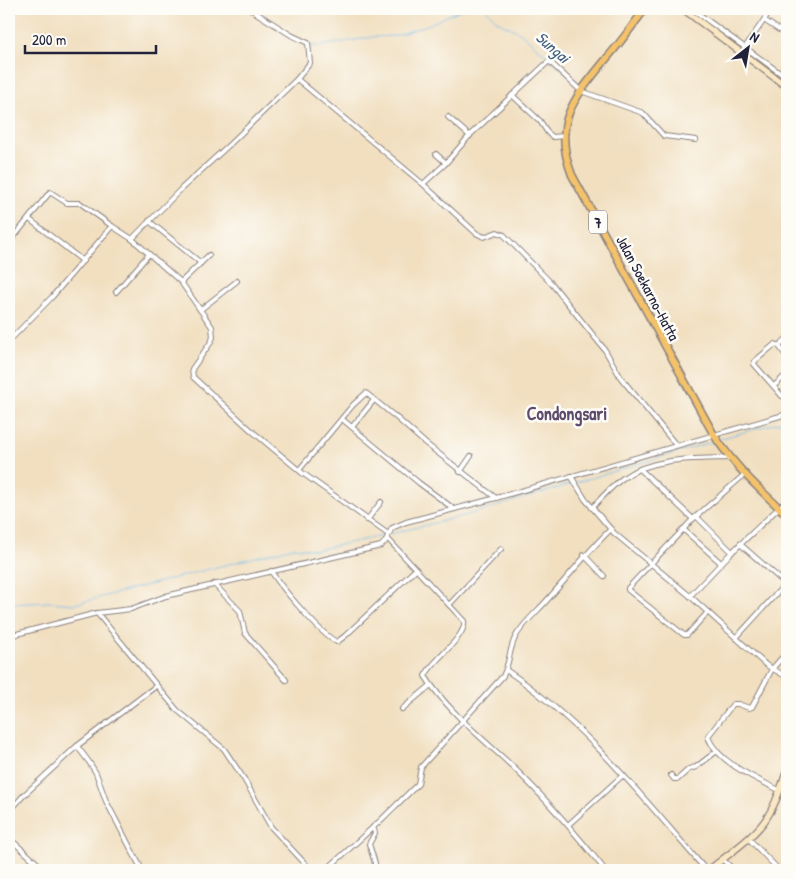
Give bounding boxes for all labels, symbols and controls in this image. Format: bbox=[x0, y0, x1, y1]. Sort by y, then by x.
scale bar bbox=[25, 22, 156, 54]
north arrow bbox=[724, 22, 774, 72]
water label: Sungai bbox=[531, 26, 576, 69]
text: N bbox=[747, 26, 764, 47]
text: 200 m bbox=[32, 29, 66, 50]
road number: 7 bbox=[589, 210, 607, 233]
street label: Jalan Soekarno-Hatta bbox=[611, 232, 685, 344]
district label: Condongsari bbox=[527, 401, 607, 427]

